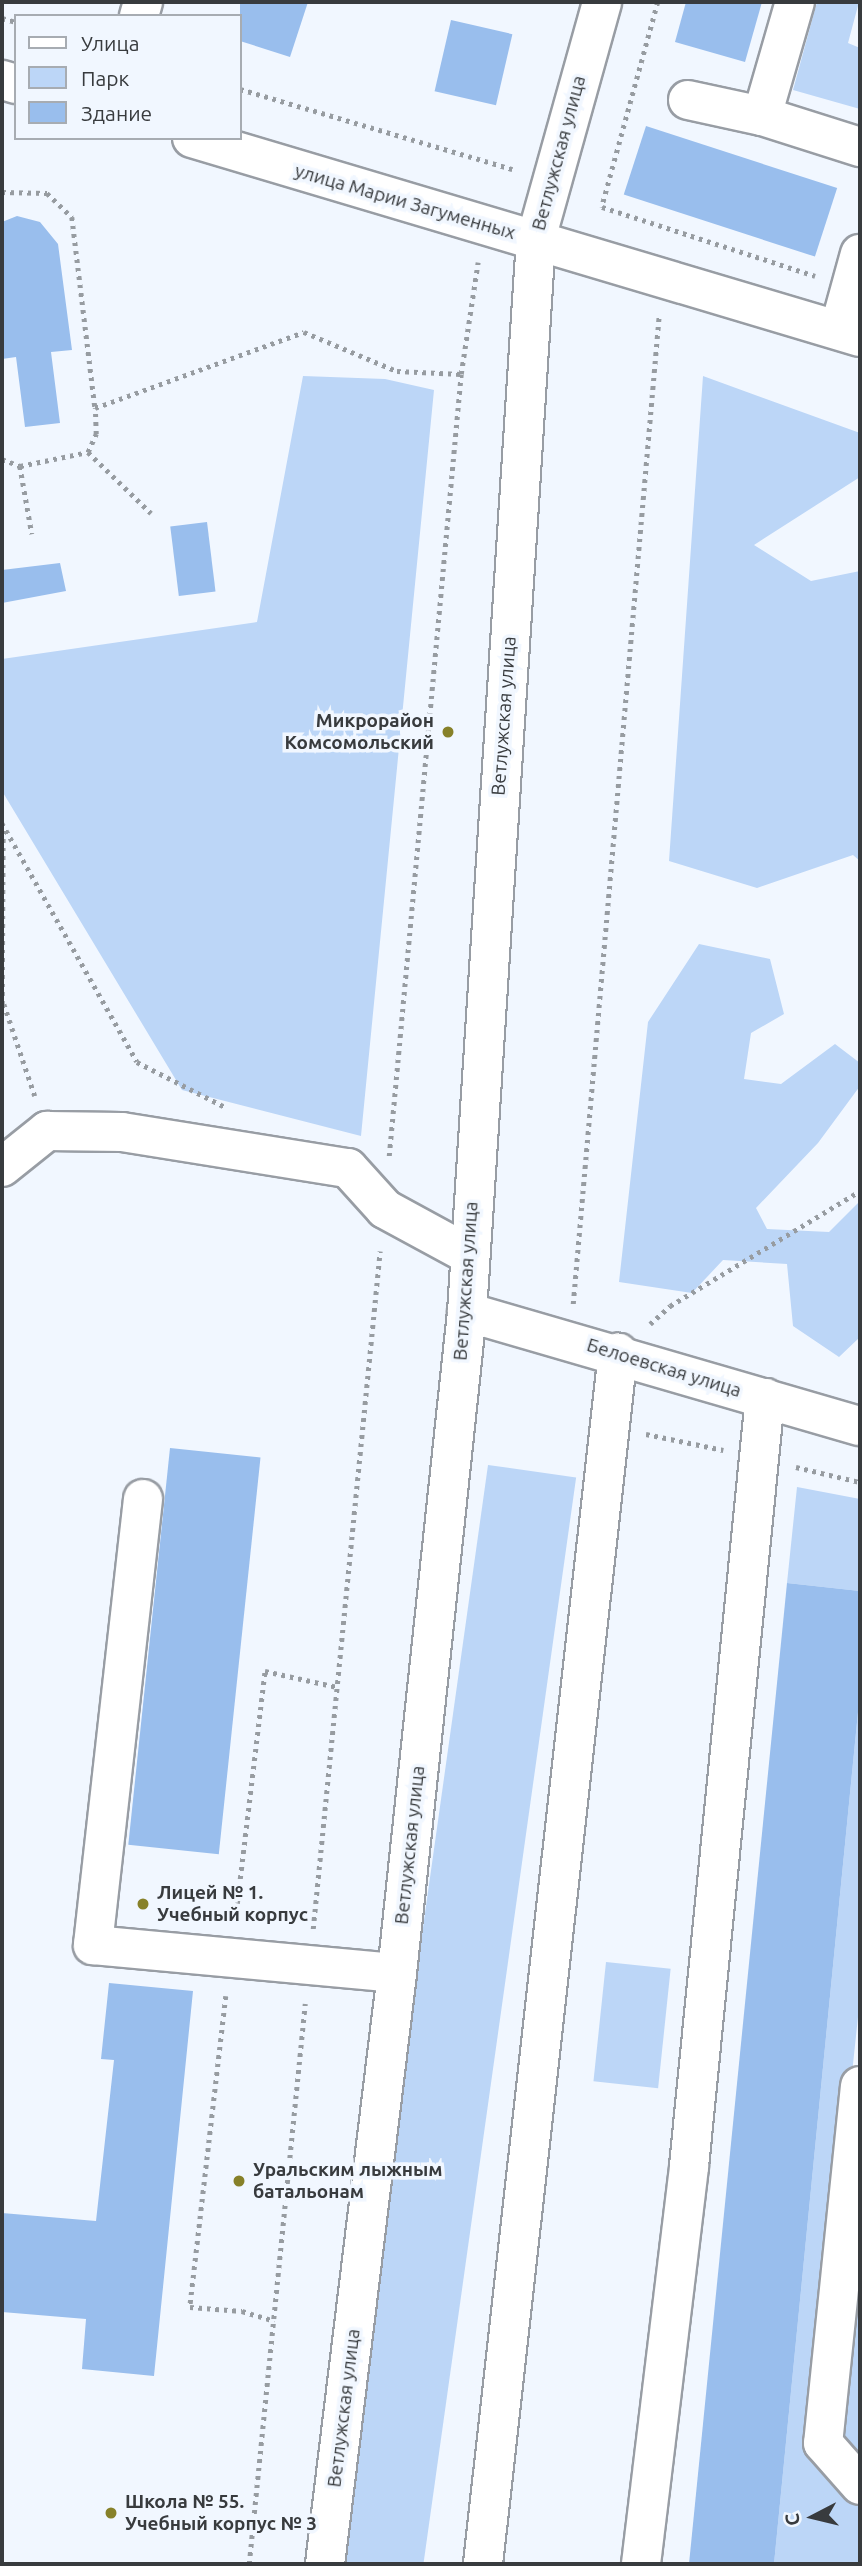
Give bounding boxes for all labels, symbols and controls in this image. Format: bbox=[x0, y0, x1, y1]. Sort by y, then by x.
legend bbox=[14, 14, 242, 140]
text: Улица bbox=[81, 31, 139, 55]
text: Парк bbox=[81, 66, 129, 90]
street label: Ветлужская улица bbox=[527, 73, 591, 233]
text: Здание bbox=[81, 101, 152, 125]
street label: улица Марии Загуменных bbox=[292, 160, 518, 244]
street label: Ветлужская улица bbox=[487, 636, 521, 796]
place label: Микрорайон Комсомольский bbox=[284, 710, 434, 754]
marker: Микрорайон Комсомольский bbox=[440, 724, 456, 740]
street label: Ветлужская улица bbox=[449, 1201, 483, 1361]
street label: Белоевская улица bbox=[584, 1334, 744, 1402]
street label: Ветлужская улица bbox=[390, 1764, 430, 1926]
place label: Лицей № 1. Учебный корпус bbox=[157, 1882, 308, 1926]
marker: Лицей № 1. Учебный корпус bbox=[135, 1896, 151, 1912]
place label: Уральским лыжным батальонам bbox=[253, 2159, 443, 2203]
marker: Уральским лыжным батальонам bbox=[231, 2173, 247, 2189]
street label: Ветлужская улица bbox=[323, 2327, 365, 2489]
north arrow bbox=[778, 2482, 848, 2552]
place label: Школа № 55. Учебный корпус № 3 bbox=[125, 2491, 317, 2535]
marker: Школа № 55. Учебный корпус № 3 bbox=[103, 2505, 119, 2521]
text: С bbox=[780, 2512, 804, 2527]

